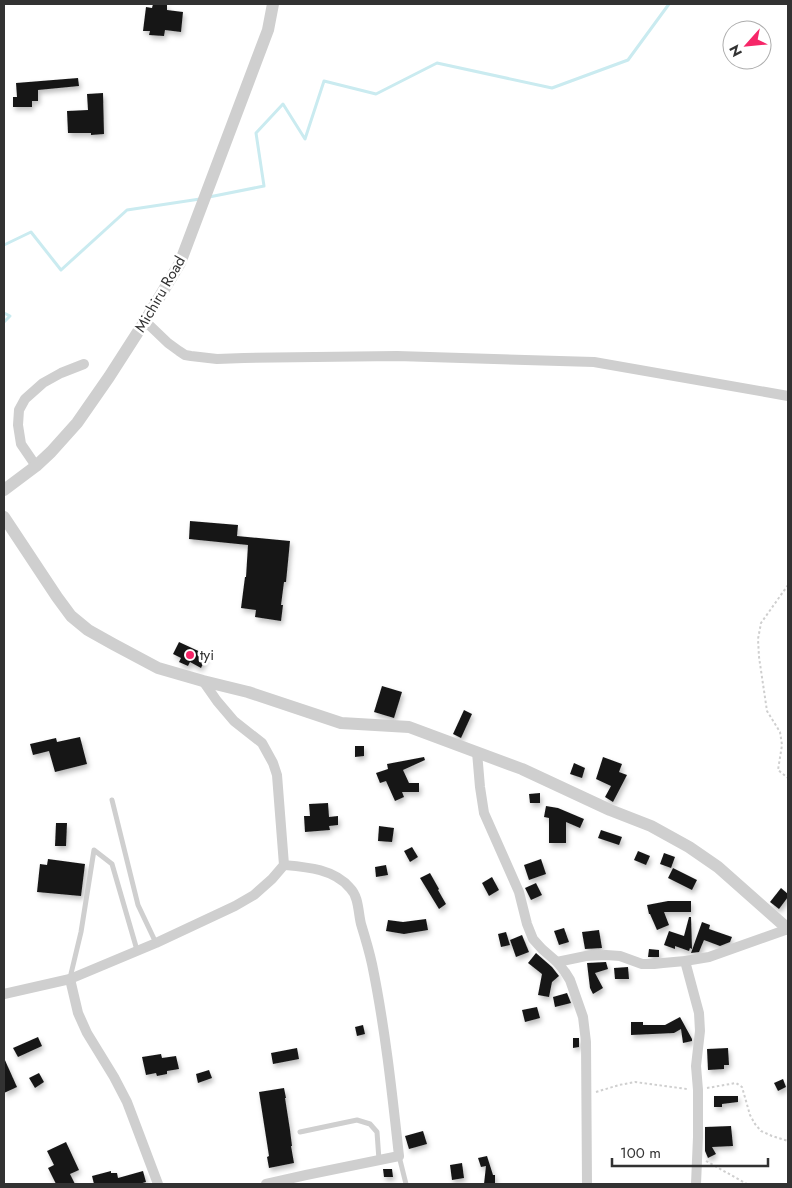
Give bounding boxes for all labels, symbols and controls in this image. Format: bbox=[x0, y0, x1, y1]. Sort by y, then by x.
north arrow bbox=[722, 20, 772, 70]
text: N bbox=[724, 41, 747, 60]
street label: Michiru Road bbox=[129, 252, 191, 336]
place label: tyi bbox=[200, 644, 214, 666]
marker: tyi bbox=[184, 649, 196, 661]
scale bar bbox=[612, 1136, 768, 1168]
text: 100 m bbox=[620, 1142, 661, 1164]

